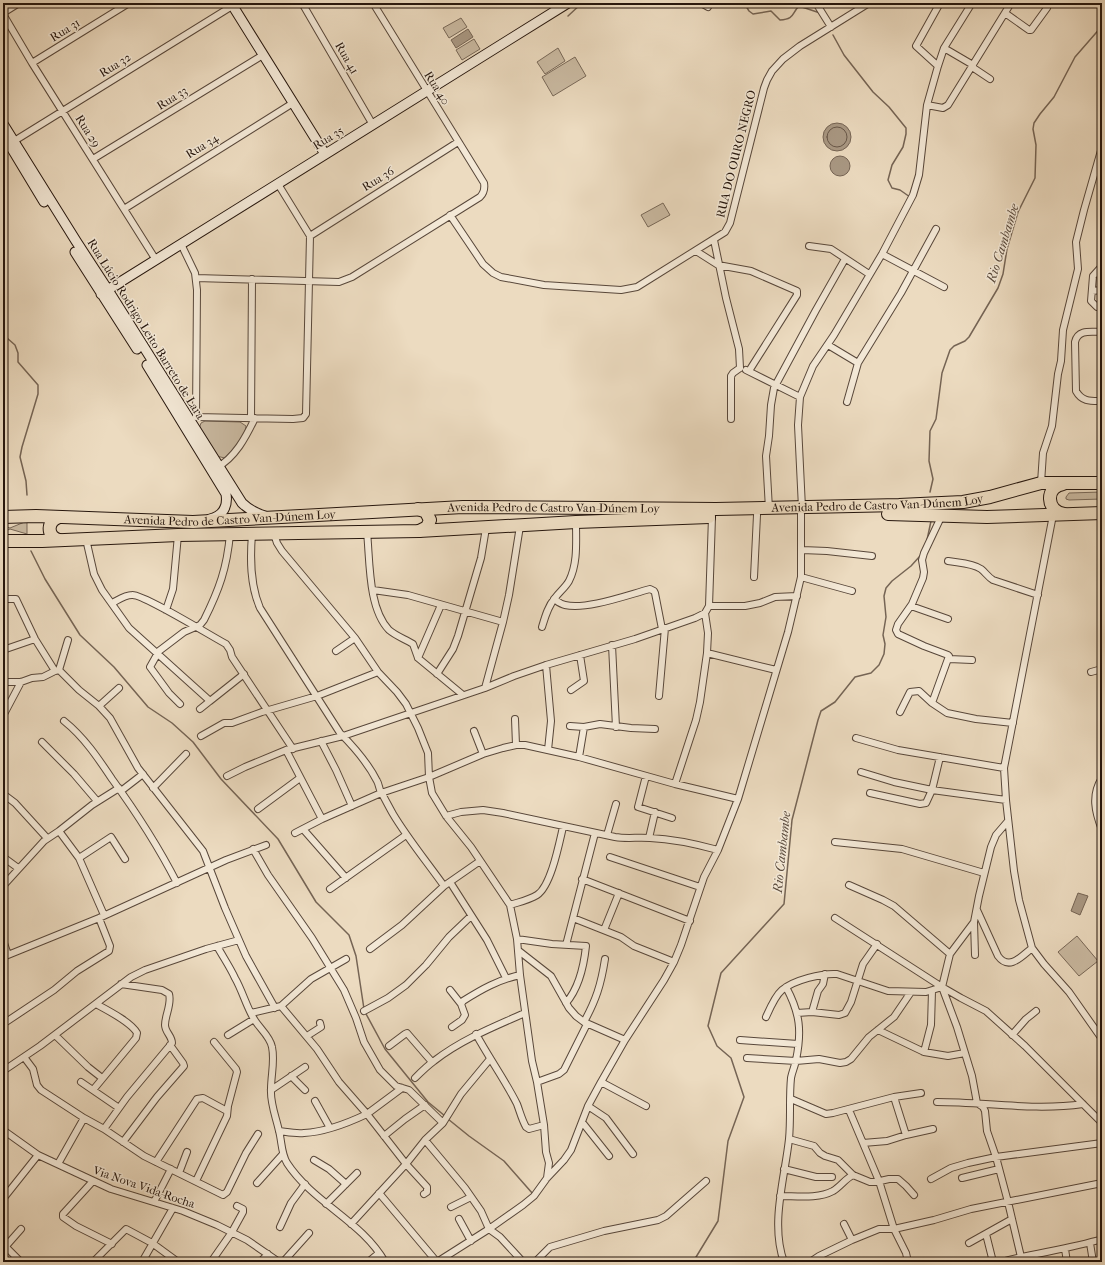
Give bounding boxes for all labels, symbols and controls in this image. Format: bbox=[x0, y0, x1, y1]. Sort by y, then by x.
street label: Rua 31 bbox=[47, 15, 83, 45]
street label: Rua 41 bbox=[332, 39, 362, 77]
street label: Rua 32 bbox=[97, 50, 133, 80]
street label: Rua 40 bbox=[421, 69, 453, 107]
street label: Rua 33 bbox=[154, 83, 190, 113]
street label: RUA DO OURO NEGRO bbox=[713, 89, 759, 219]
street label: Rua 29 bbox=[73, 112, 103, 150]
street label: Rua 35 bbox=[310, 123, 346, 153]
street label: Rua 34 bbox=[183, 130, 222, 161]
street label: Rua 36 bbox=[360, 164, 397, 194]
water label: Rio Cambambe bbox=[983, 201, 1022, 285]
street label: Rua Lúcio Rodrigo Leito Barreto de Lara bbox=[84, 236, 208, 422]
street label: Avenida Pedro de Castro Van-Dúnem Loy bbox=[770, 491, 985, 515]
street label: Avenida Pedro de Castro Van-Dúnem Loy bbox=[446, 500, 660, 516]
street label: Avenida Pedro de Castro Van-Dúnem Loy bbox=[123, 507, 337, 529]
water label: Rio Cambambe bbox=[770, 810, 793, 894]
street label: Via Nova Vida-Rocha bbox=[90, 1163, 197, 1211]

